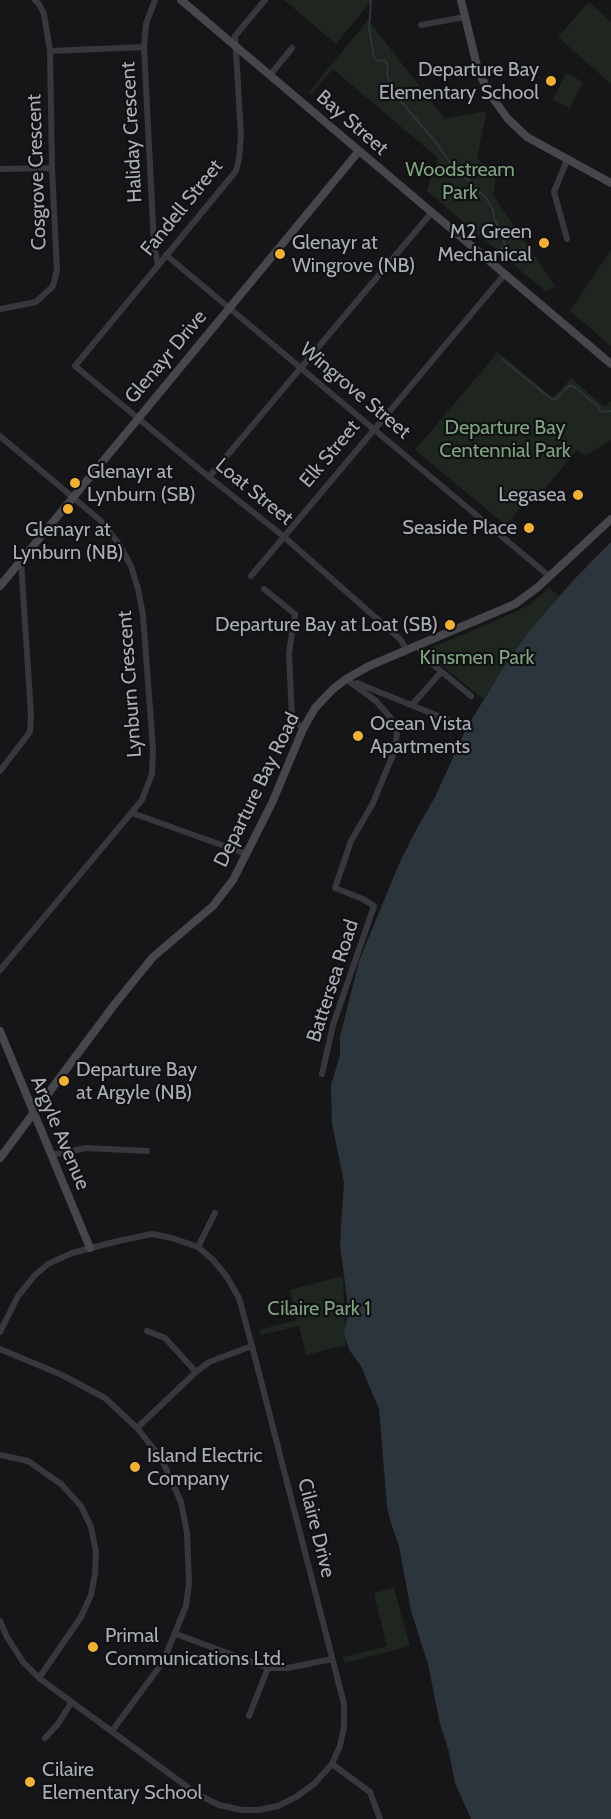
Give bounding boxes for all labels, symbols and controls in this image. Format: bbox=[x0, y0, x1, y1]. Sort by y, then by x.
place label: Departure Bay Elementary School bbox=[379, 58, 539, 105]
street label: Haliday Crescent bbox=[116, 61, 148, 203]
marker: Departure Bay Elementary School bbox=[544, 74, 558, 88]
street label: Bay Street bbox=[311, 85, 393, 161]
street label: Cosgrove Crescent bbox=[22, 93, 52, 251]
street label: Fandell Street bbox=[136, 155, 228, 261]
park label: Woodstream Park bbox=[405, 158, 515, 205]
place label: M2 Green Mechanical bbox=[437, 220, 532, 267]
place label: Glenayr at Wingrove (NB) bbox=[292, 231, 415, 278]
marker: M2 Green Mechanical bbox=[537, 236, 551, 250]
marker: Glenayr at Wingrove (NB) bbox=[273, 247, 287, 261]
street label: Glenayr Drive bbox=[120, 305, 212, 409]
street label: Wingrove Street bbox=[295, 338, 415, 444]
street label: Elk Street bbox=[295, 415, 365, 493]
park label: Departure Bay Centennial Park bbox=[439, 416, 571, 463]
street label: Loat Street bbox=[210, 453, 298, 531]
place label: Glenayr at Lynburn (SB) bbox=[87, 460, 196, 507]
marker: Glenayr at Lynburn (SB) bbox=[68, 476, 82, 490]
place label: Legasea bbox=[498, 483, 566, 507]
marker: Legasea bbox=[571, 488, 585, 502]
marker: Glenayr at Lynburn (NB) bbox=[61, 502, 75, 516]
place label: Seaside Place bbox=[402, 516, 517, 540]
place label: Glenayr at Lynburn (NB) bbox=[12, 518, 124, 565]
marker: Seaside Place bbox=[522, 521, 536, 535]
street label: Lynburn Crescent bbox=[113, 610, 147, 758]
place label: Departure Bay at Loat (SB) bbox=[215, 613, 438, 637]
marker: Departure Bay at Loat (SB) bbox=[443, 618, 457, 632]
park label: Kinsmen Park bbox=[420, 646, 534, 670]
street label: Departure Bay Road bbox=[209, 709, 305, 871]
place label: Ocean Vista Apartments bbox=[370, 712, 472, 759]
marker: Ocean Vista Apartments bbox=[351, 729, 365, 743]
street label: Battersea Road bbox=[302, 917, 364, 1045]
place label: Departure Bay at Argyle (NB) bbox=[76, 1058, 197, 1105]
street label: Argyle Avenue bbox=[25, 1072, 95, 1194]
marker: Departure Bay at Argyle (NB) bbox=[57, 1074, 71, 1088]
park label: Cilaire Park 1 bbox=[267, 1297, 371, 1321]
place label: Island Electric Company bbox=[147, 1444, 263, 1491]
marker: Island Electric Company bbox=[128, 1460, 142, 1474]
street label: Cilaire Drive bbox=[292, 1476, 340, 1580]
place label: Primal Communications Ltd. bbox=[105, 1624, 285, 1671]
marker: Primal Communications Ltd. bbox=[86, 1640, 100, 1654]
place label: Cilaire Elementary School bbox=[42, 1758, 202, 1805]
marker: Cilaire Elementary School bbox=[23, 1775, 37, 1789]

